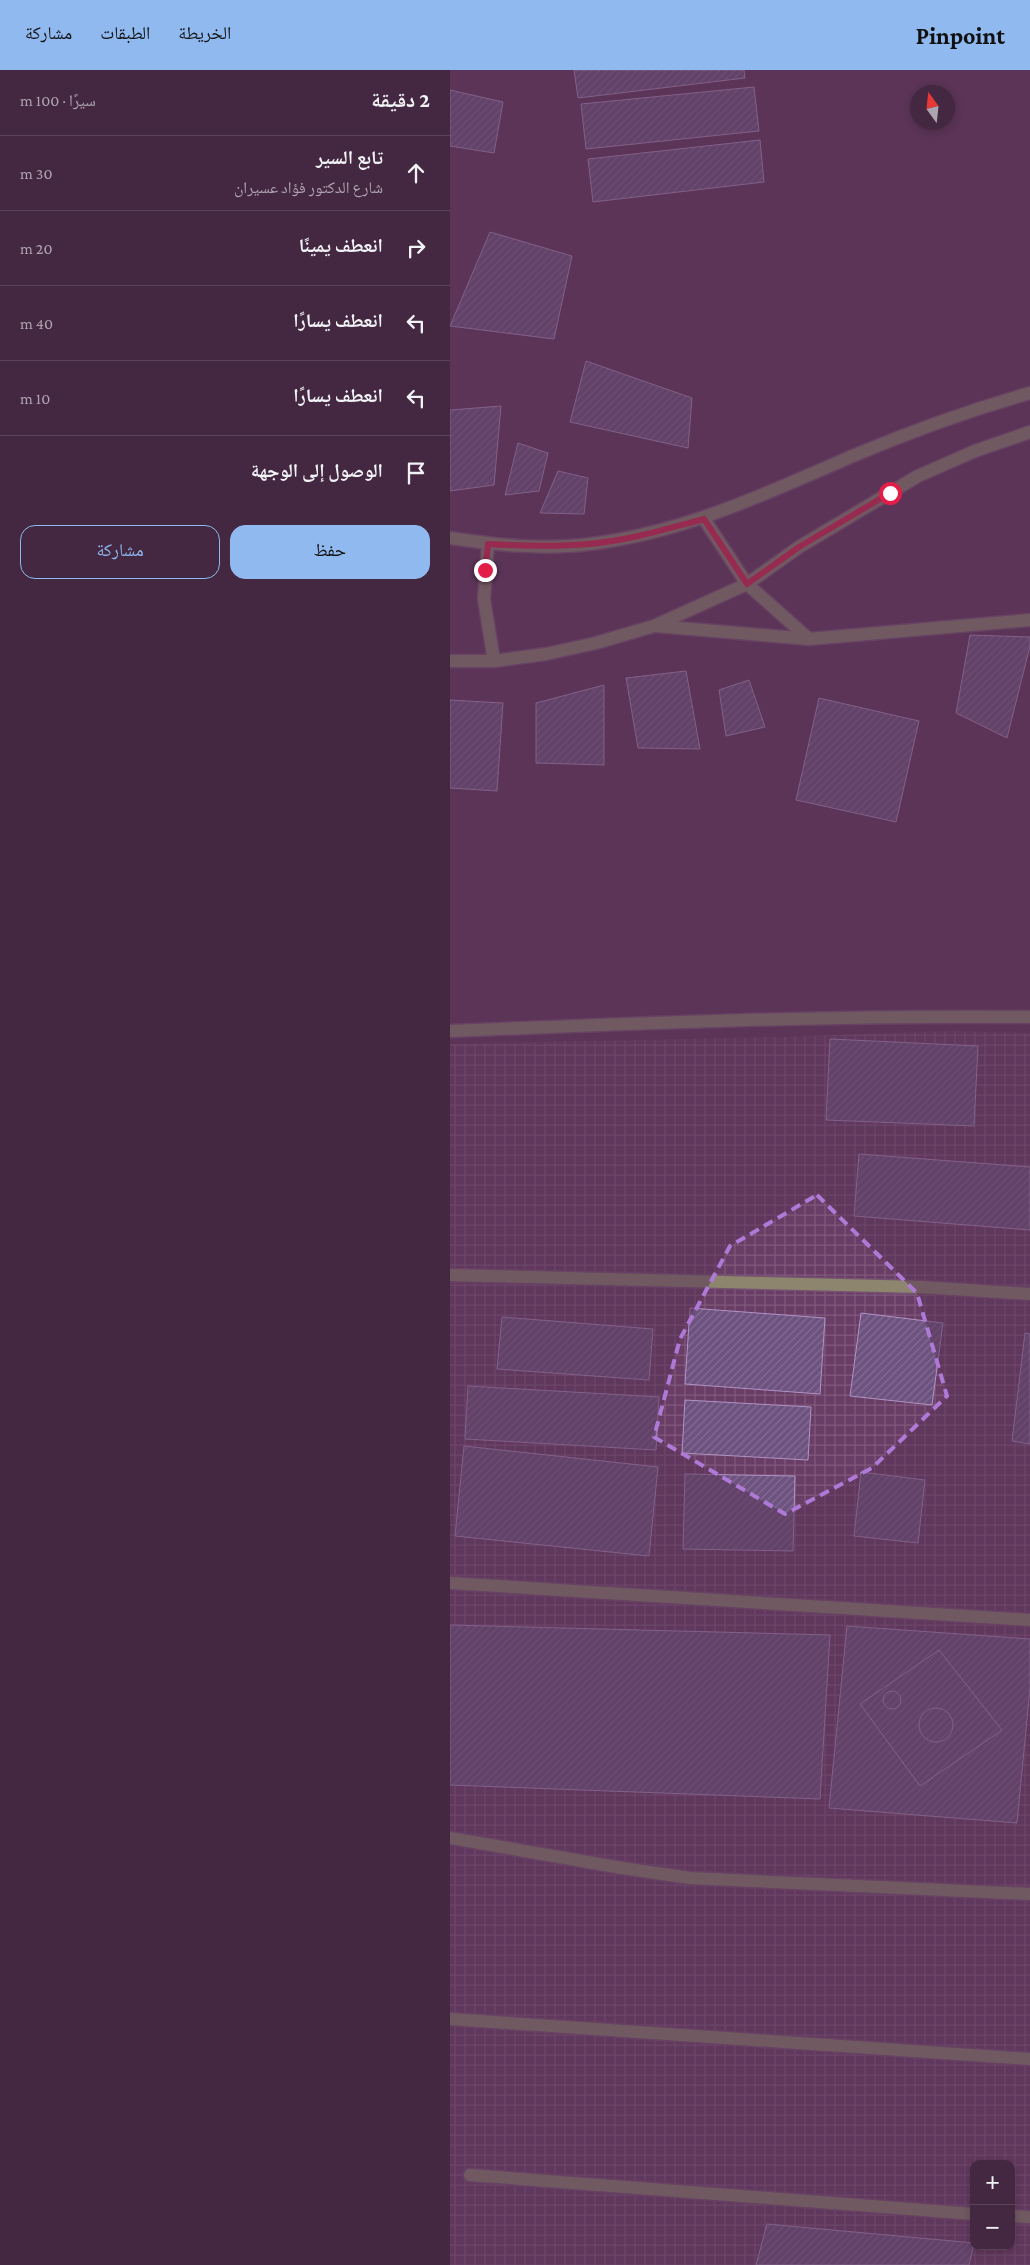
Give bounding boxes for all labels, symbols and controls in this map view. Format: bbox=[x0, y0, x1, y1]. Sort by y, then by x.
text: Pinpoint bbox=[916, 22, 1005, 49]
text: مشاركة bbox=[25, 23, 72, 43]
text: الطبقات bbox=[100, 23, 150, 43]
text: الخريطة bbox=[178, 23, 231, 43]
north arrow bbox=[910, 85, 955, 130]
text: 2 دقيقة bbox=[371, 88, 430, 112]
text: سيرًا · 100 m bbox=[20, 92, 96, 109]
text: تابع السير bbox=[316, 147, 383, 168]
icon: ahead bbox=[402, 159, 430, 187]
text: 30 m bbox=[20, 165, 53, 182]
text: شارع الدكتور فؤاد عسيران bbox=[234, 179, 383, 196]
icon: right bbox=[402, 234, 430, 262]
text: انعطف يمينًا bbox=[299, 235, 383, 256]
text: 20 m bbox=[20, 240, 53, 257]
icon: left bbox=[402, 309, 430, 337]
text: انعطف يسارًا bbox=[293, 310, 383, 331]
text: 40 m bbox=[20, 315, 53, 332]
icon: left bbox=[402, 384, 430, 412]
text: انعطف يسارًا bbox=[293, 385, 383, 406]
text: 10 m bbox=[20, 390, 50, 407]
icon: arrive bbox=[402, 459, 430, 487]
text: الوصول إلى الوجهة bbox=[251, 460, 383, 481]
route start bbox=[879, 482, 902, 505]
button: مشاركة bbox=[20, 525, 220, 579]
button: حفظ bbox=[230, 525, 430, 579]
route end bbox=[474, 559, 497, 582]
map controls bbox=[970, 2160, 1015, 2250]
button: + bbox=[970, 2160, 1015, 2205]
button: − bbox=[970, 2205, 1015, 2250]

